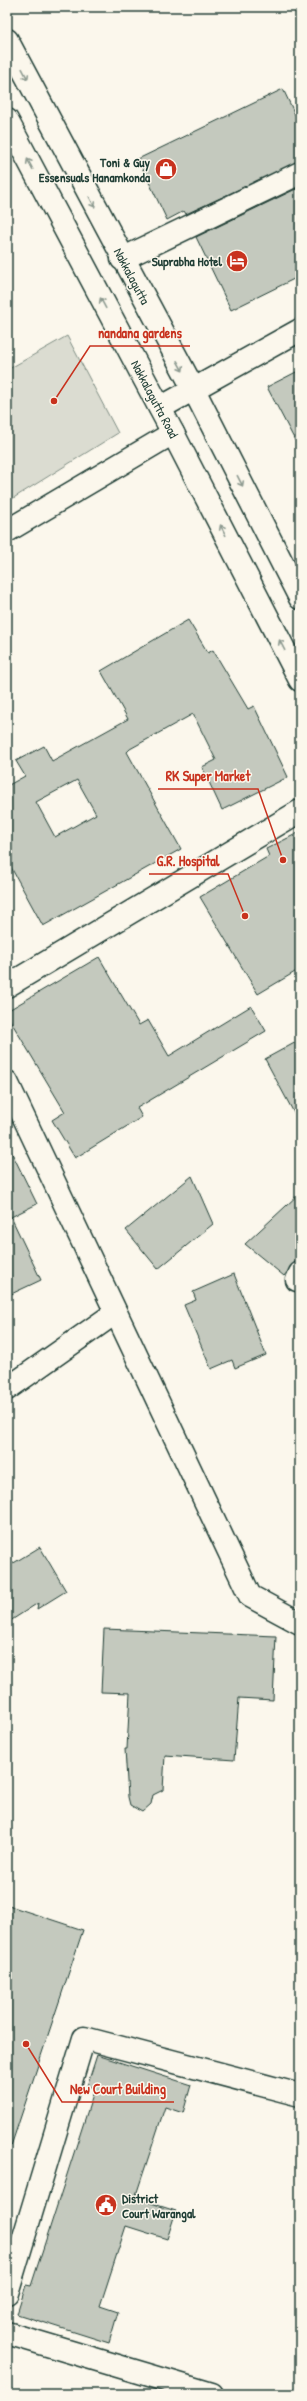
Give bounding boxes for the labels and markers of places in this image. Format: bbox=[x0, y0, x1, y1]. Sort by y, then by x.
place label: Toni & Guy Essensuals Hanamkonda bbox=[39, 153, 151, 186]
shop icon: Toni & Guy Essensuals Hanamkonda bbox=[153, 156, 179, 182]
hotel icon: Suprabha Hotel bbox=[224, 248, 250, 274]
place label: Suprabha Hotel bbox=[152, 252, 223, 271]
callout: nandana gardens bbox=[90, 320, 190, 346]
callout: RK Super Market bbox=[158, 763, 258, 789]
callout: G.R. Hospital bbox=[149, 848, 228, 874]
callout: New Court Building bbox=[62, 2076, 174, 2102]
place label: District Court Warangal bbox=[122, 2189, 196, 2223]
public building icon: District Court Warangal bbox=[93, 2192, 119, 2218]

